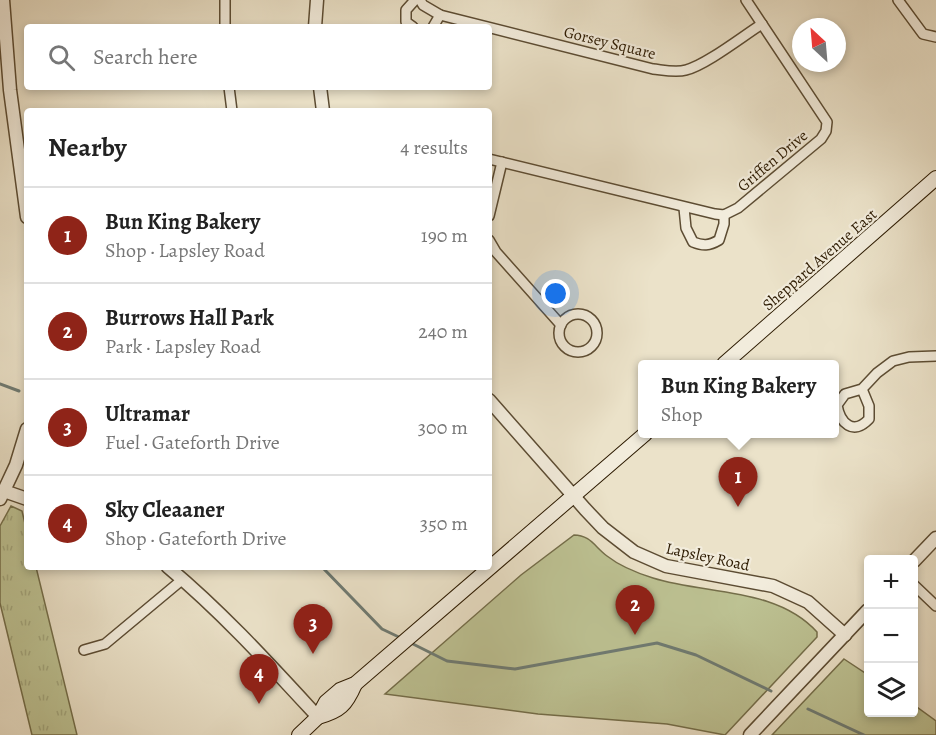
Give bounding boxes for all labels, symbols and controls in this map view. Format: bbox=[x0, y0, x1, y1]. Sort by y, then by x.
north arrow bbox=[792, 18, 846, 72]
street label: Gorsey Square bbox=[561, 21, 658, 65]
search box bbox=[24, 24, 492, 90]
icon: search bbox=[45, 41, 78, 74]
text: Search here bbox=[93, 42, 198, 72]
street label: Griffen Drive bbox=[733, 125, 813, 197]
text: Nearby bbox=[48, 130, 127, 165]
text: 4 results bbox=[400, 134, 468, 161]
street label: Sheppard Avenue East bbox=[758, 204, 882, 316]
text: Bun King Bakery bbox=[105, 207, 260, 237]
text: 1 bbox=[64, 222, 71, 249]
text: 190 m bbox=[421, 222, 468, 249]
text: Shop · Lapsley Road bbox=[105, 237, 265, 264]
your location bbox=[541, 279, 570, 308]
text: Burrows Hall Park bbox=[105, 303, 274, 333]
text: 2 bbox=[63, 318, 72, 345]
text: 240 m bbox=[418, 318, 468, 345]
text: Park · Lapsley Road bbox=[105, 333, 261, 360]
popup bbox=[638, 360, 839, 438]
text: Bun King Bakery bbox=[661, 371, 816, 401]
text: Ultramar bbox=[105, 399, 190, 429]
text: Shop bbox=[661, 401, 702, 428]
text: 3 bbox=[63, 414, 72, 441]
text: 300 m bbox=[418, 414, 468, 441]
text: Fuel · Gateforth Drive bbox=[105, 429, 280, 456]
pin: 1 bbox=[718, 458, 758, 507]
text: Sky Cleaaner bbox=[105, 495, 225, 525]
text: 4 bbox=[63, 510, 72, 537]
text: 350 m bbox=[420, 510, 468, 537]
text: Shop · Gateforth Drive bbox=[105, 525, 287, 552]
street label: Lapsley Road bbox=[664, 537, 752, 577]
map controls bbox=[864, 555, 918, 717]
button: + bbox=[864, 555, 918, 609]
pin: 2 bbox=[616, 586, 654, 635]
pin: 3 bbox=[294, 604, 332, 654]
button: − bbox=[864, 609, 918, 663]
pin: 4 bbox=[240, 654, 278, 704]
button: layers bbox=[864, 663, 918, 717]

